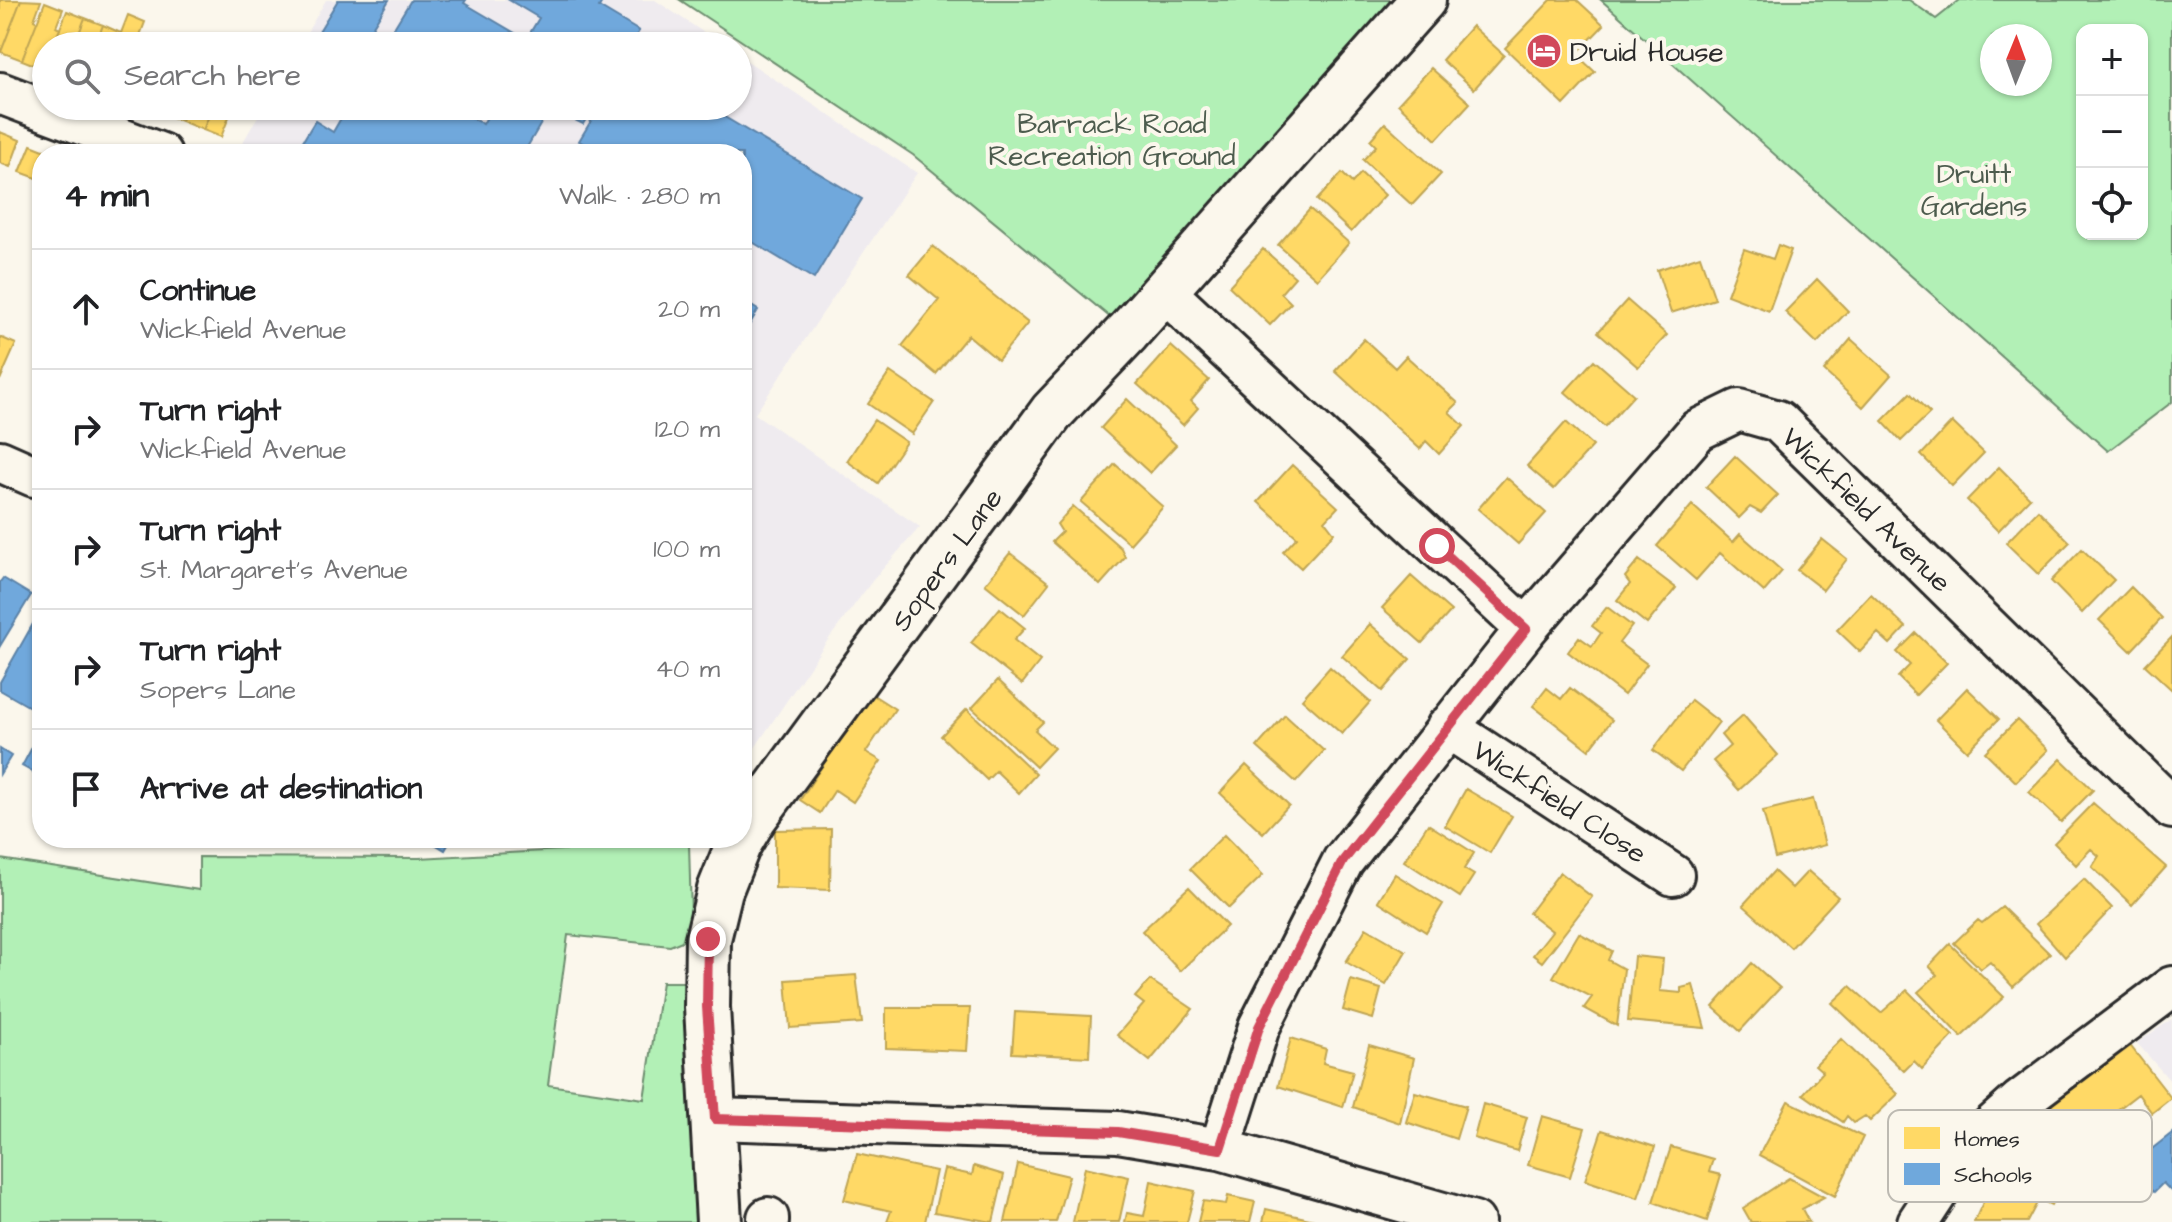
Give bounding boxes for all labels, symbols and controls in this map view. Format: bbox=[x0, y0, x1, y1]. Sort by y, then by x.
north arrow bbox=[1980, 24, 2052, 96]
map controls bbox=[2076, 24, 2148, 240]
button: + bbox=[2076, 24, 2148, 96]
search box bbox=[32, 32, 752, 120]
hotel icon: Druid House bbox=[1525, 32, 1563, 70]
place label: Druid House bbox=[1570, 33, 1724, 72]
icon: search bbox=[60, 54, 104, 98]
text: Search here bbox=[124, 55, 301, 97]
button: − bbox=[2076, 96, 2148, 168]
park label: Barrack Road Recreation Ground bbox=[988, 105, 1236, 176]
park label: Druitt Gardens bbox=[1921, 155, 2027, 226]
button: locate bbox=[2076, 168, 2148, 240]
text: 4 min bbox=[64, 172, 149, 220]
text: Walk · 280 m bbox=[559, 178, 720, 214]
text: Continue bbox=[140, 270, 256, 312]
icon: ahead bbox=[64, 287, 108, 331]
text: 20 m bbox=[658, 291, 720, 327]
text: Wickfield Avenue bbox=[140, 312, 347, 348]
text: Turn right bbox=[140, 390, 281, 432]
icon: right bbox=[64, 407, 108, 451]
text: 120 m bbox=[655, 411, 720, 447]
street label: Wickfield Avenue bbox=[1772, 419, 1960, 601]
text: Wickfield Avenue bbox=[140, 432, 347, 468]
street label: Sopers Lane bbox=[882, 480, 1012, 639]
text: Turn right bbox=[140, 510, 281, 552]
icon: right bbox=[64, 527, 108, 571]
route start bbox=[1419, 528, 1455, 564]
text: 100 m bbox=[653, 531, 720, 567]
text: St. Margaret's Avenue bbox=[140, 552, 408, 588]
text: Turn right bbox=[140, 630, 281, 672]
icon: right bbox=[64, 647, 108, 691]
text: 40 m bbox=[655, 651, 720, 687]
text: Sopers Lane bbox=[140, 672, 296, 708]
street label: Wickfield Close bbox=[1464, 731, 1654, 873]
icon: arrive bbox=[64, 767, 108, 811]
text: Arrive at destination bbox=[140, 768, 422, 810]
route end bbox=[690, 921, 726, 957]
legend bbox=[1888, 1110, 2152, 1202]
text: Homes bbox=[1954, 1124, 2020, 1155]
text: Schools bbox=[1954, 1160, 2032, 1191]

